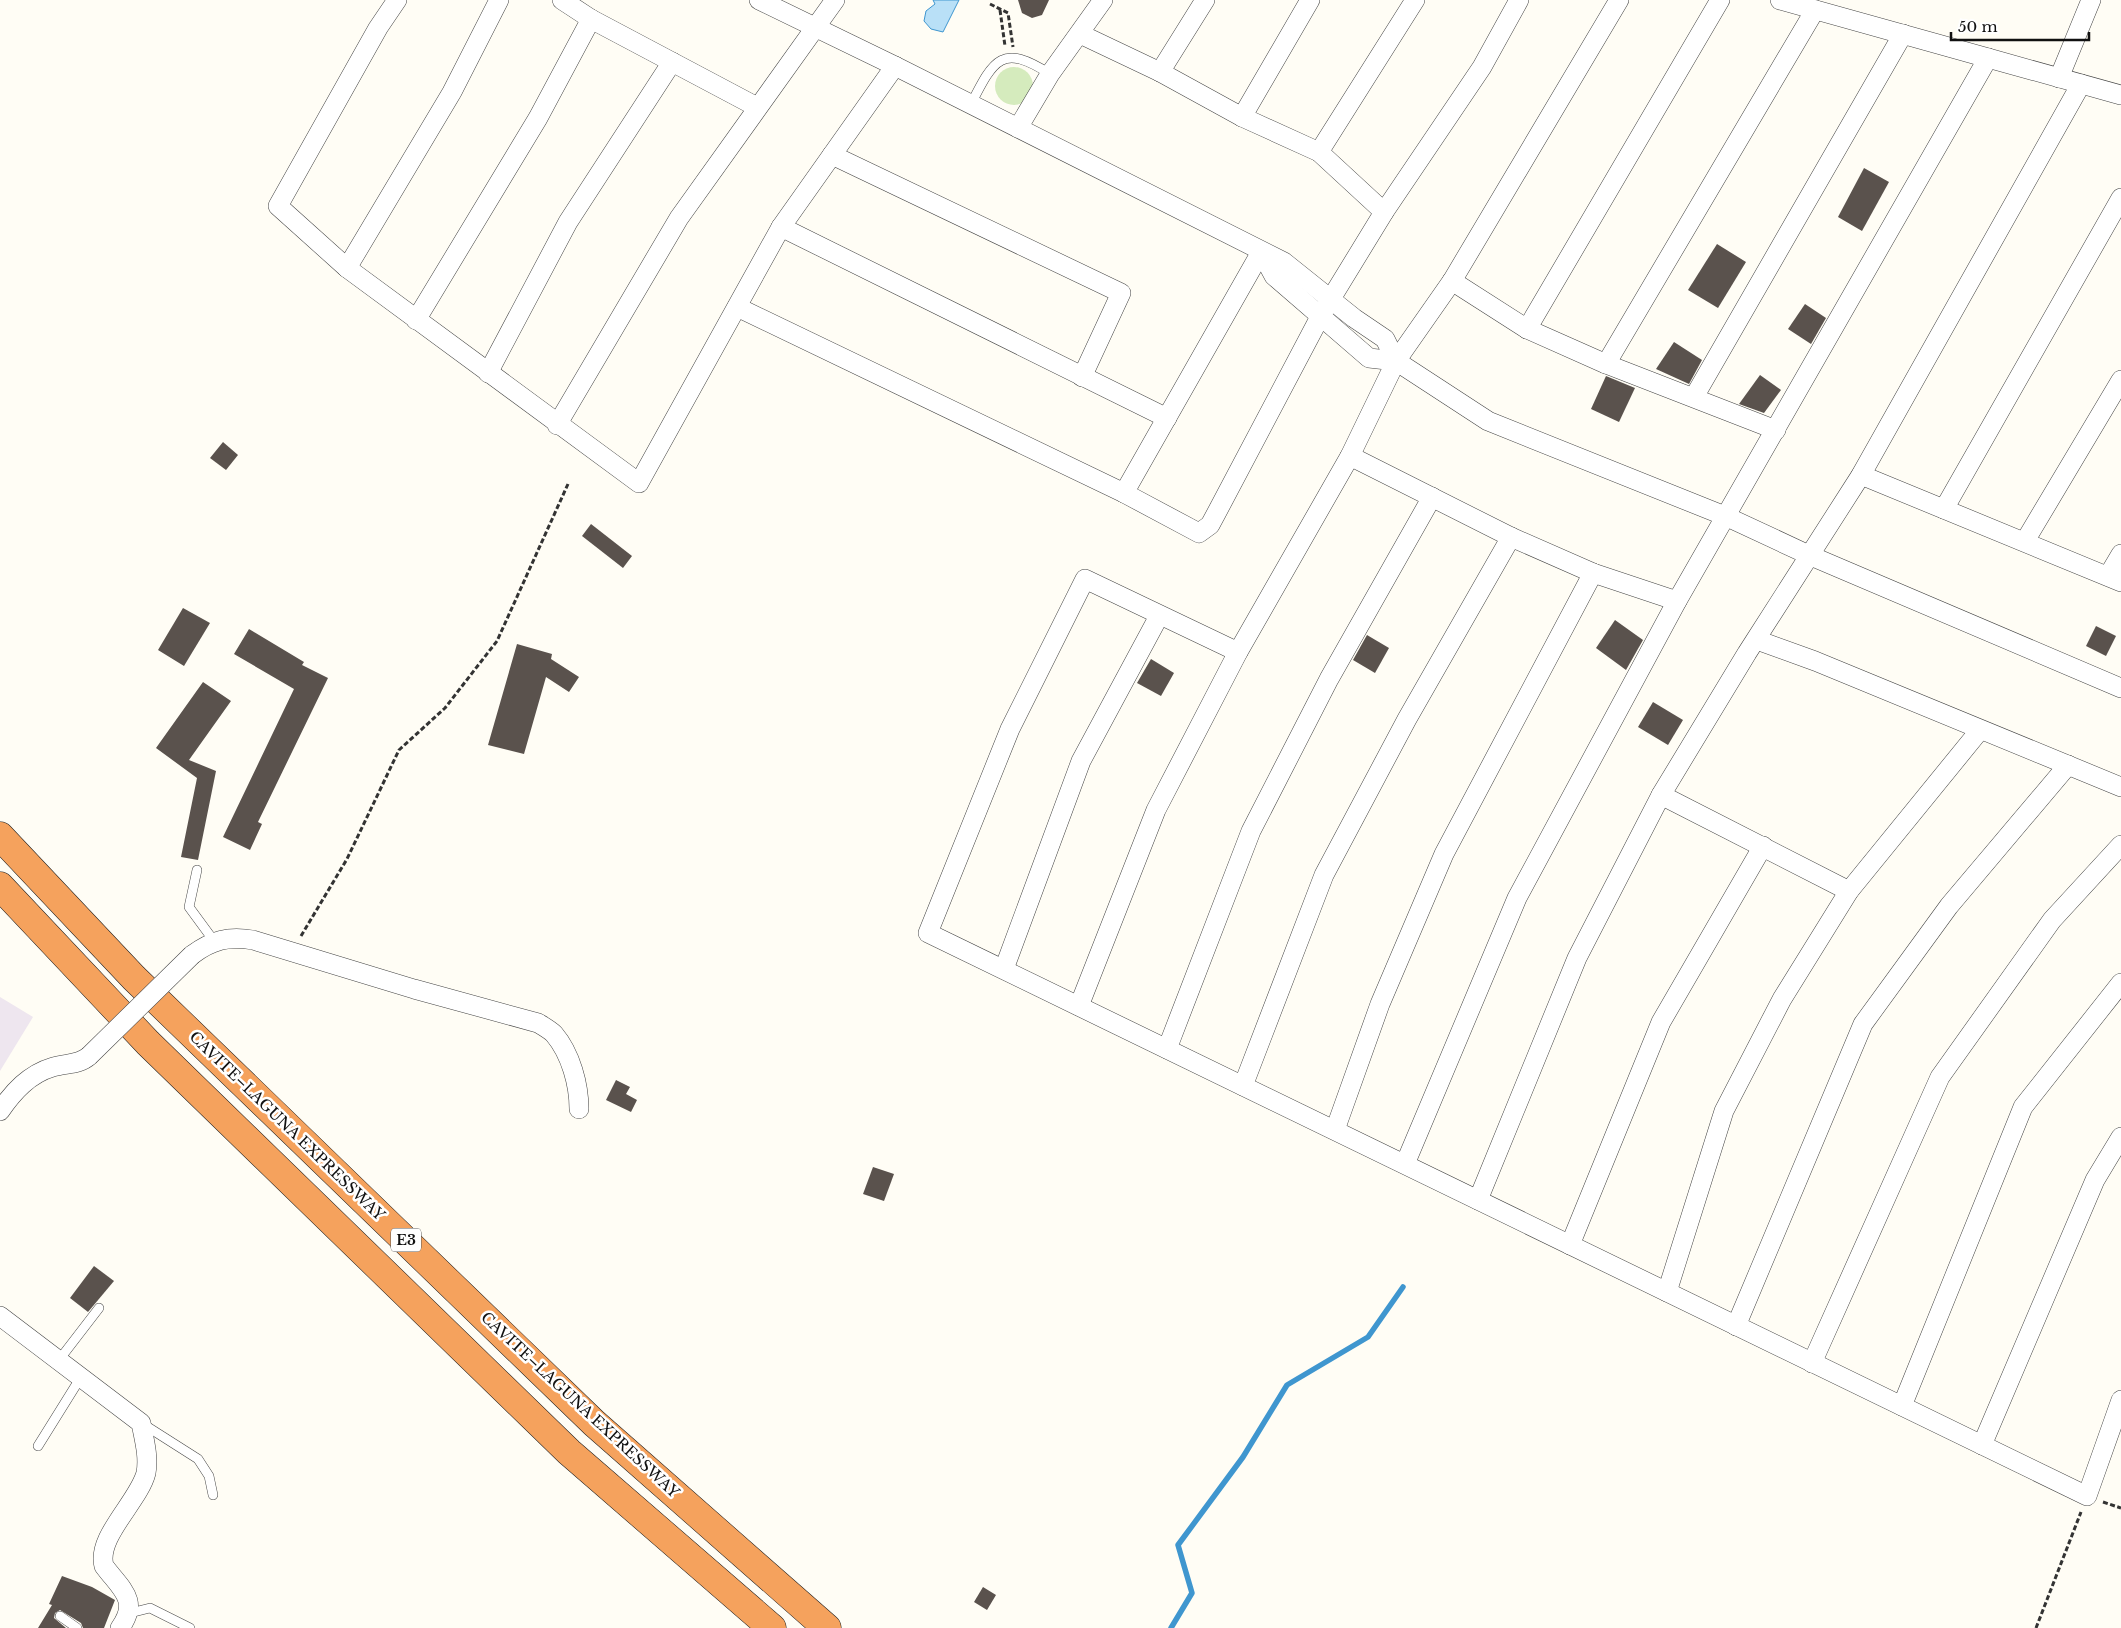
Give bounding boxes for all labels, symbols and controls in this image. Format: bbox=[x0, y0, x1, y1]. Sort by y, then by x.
scale bar bbox=[1951, 10, 2088, 42]
text: 50 m bbox=[1958, 17, 1998, 36]
street label: CAVITE–LAGUNA EXPRESSWAY bbox=[186, 1027, 390, 1225]
road number: E3 bbox=[391, 1228, 421, 1252]
street label: CAVITE–LAGUNA EXPRESSWAY bbox=[477, 1308, 684, 1502]

